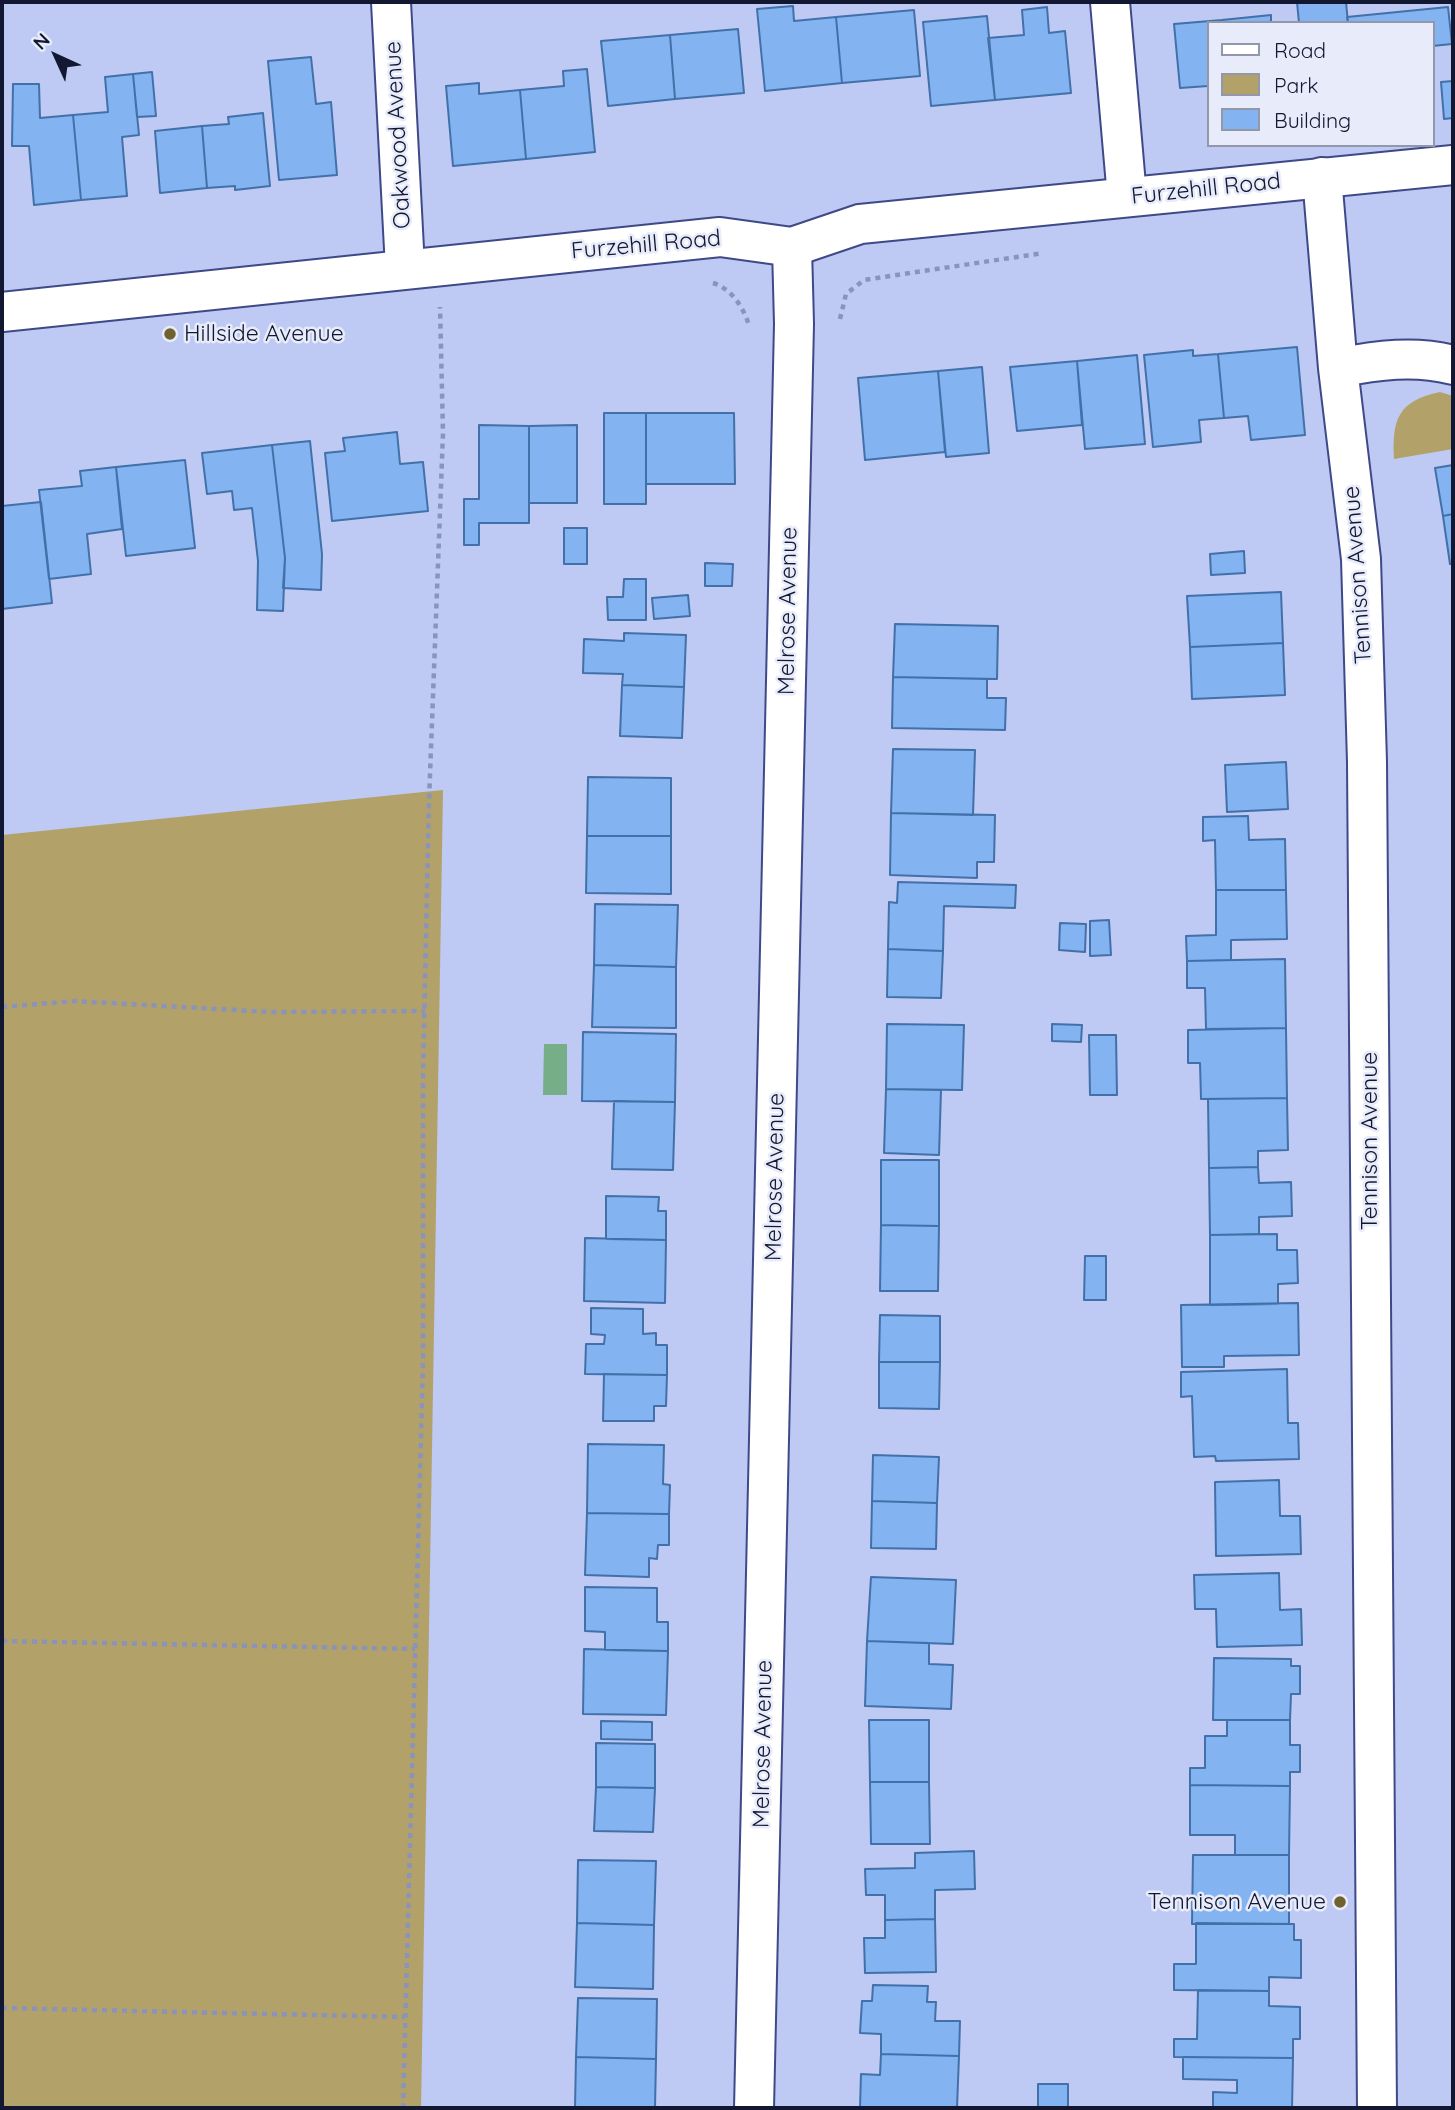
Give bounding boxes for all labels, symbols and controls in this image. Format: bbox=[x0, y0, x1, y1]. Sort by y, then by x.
north arrow bbox=[21, 21, 91, 91]
legend bbox=[1206, 21, 1434, 147]
text: N bbox=[28, 28, 55, 55]
text: Road bbox=[1274, 37, 1326, 63]
street label: Oakwood Avenue bbox=[379, 40, 417, 230]
text: Park bbox=[1274, 72, 1318, 98]
text: Building bbox=[1274, 107, 1351, 133]
street label: Furzehill Road bbox=[1130, 167, 1282, 211]
street label: Furzehill Road bbox=[570, 225, 722, 265]
place label: Hillside Avenue bbox=[184, 320, 344, 348]
marker: Hillside Avenue bbox=[162, 326, 178, 342]
street label: Tennison Avenue bbox=[1338, 485, 1378, 665]
street label: Melrose Avenue bbox=[773, 527, 803, 695]
street label: Tennison Avenue bbox=[1356, 1052, 1384, 1230]
street label: Melrose Avenue bbox=[760, 1093, 790, 1261]
street label: Melrose Avenue bbox=[748, 1660, 778, 1828]
place label: Tennison Avenue bbox=[1147, 1888, 1326, 1916]
marker: Tennison Avenue bbox=[1332, 1894, 1348, 1910]

